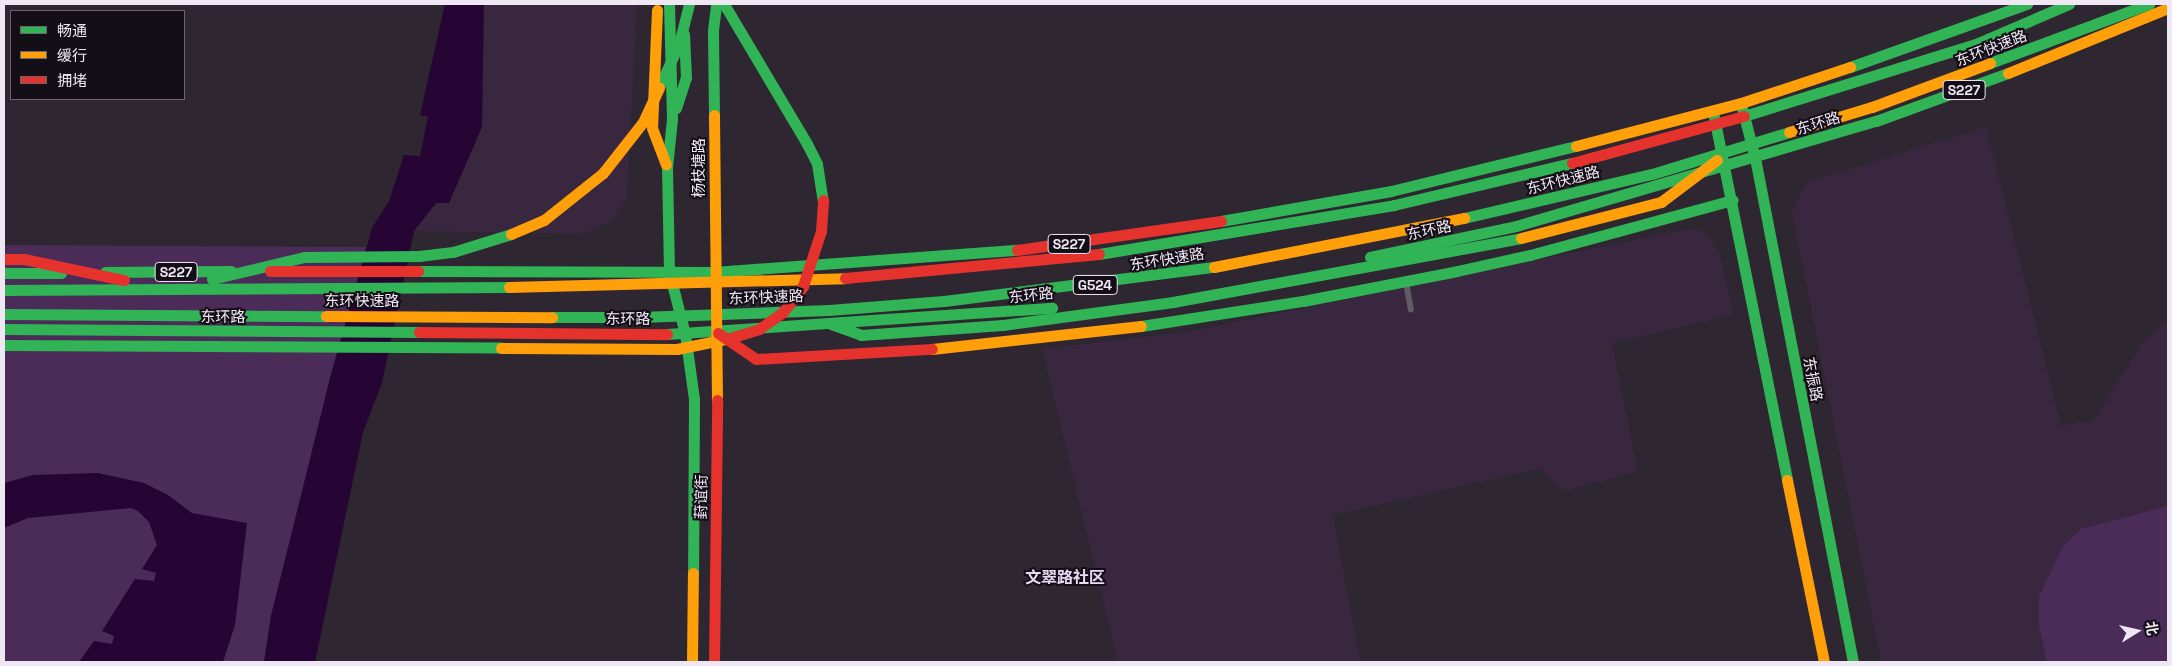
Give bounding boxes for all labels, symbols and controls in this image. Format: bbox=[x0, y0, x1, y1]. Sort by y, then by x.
legend bbox=[10, 10, 185, 100]
text: 畅通 bbox=[57, 21, 87, 40]
street label: 东环快速路 bbox=[1953, 26, 2029, 70]
text: 缓行 bbox=[57, 46, 87, 65]
text: 拥堵 bbox=[57, 71, 87, 90]
road number: S227 bbox=[1942, 78, 1986, 102]
street label: 东环路 bbox=[1794, 108, 1842, 138]
street label: 杨枝塘路 bbox=[690, 138, 708, 198]
street label: 东环快速路 bbox=[1524, 162, 1602, 198]
street label: 东环路 bbox=[1405, 217, 1453, 243]
road number: S227 bbox=[1046, 232, 1092, 255]
street label: 东环快速路 bbox=[1129, 244, 1205, 274]
road number: S227 bbox=[154, 260, 198, 284]
road number: G524 bbox=[1072, 274, 1118, 296]
street label: 东环路 bbox=[1008, 284, 1054, 306]
street label: 东环快速路 bbox=[728, 287, 804, 307]
street label: 东环快速路 bbox=[325, 292, 399, 310]
street label: 东环路 bbox=[201, 308, 245, 326]
street label: 东环路 bbox=[606, 310, 650, 328]
street label: 东振路 bbox=[1800, 355, 1826, 403]
street label: 葑谊街 bbox=[692, 474, 710, 520]
district label: 文翠路社区 bbox=[1025, 568, 1105, 588]
north arrow bbox=[2112, 606, 2162, 656]
text: 北 bbox=[2142, 620, 2162, 637]

